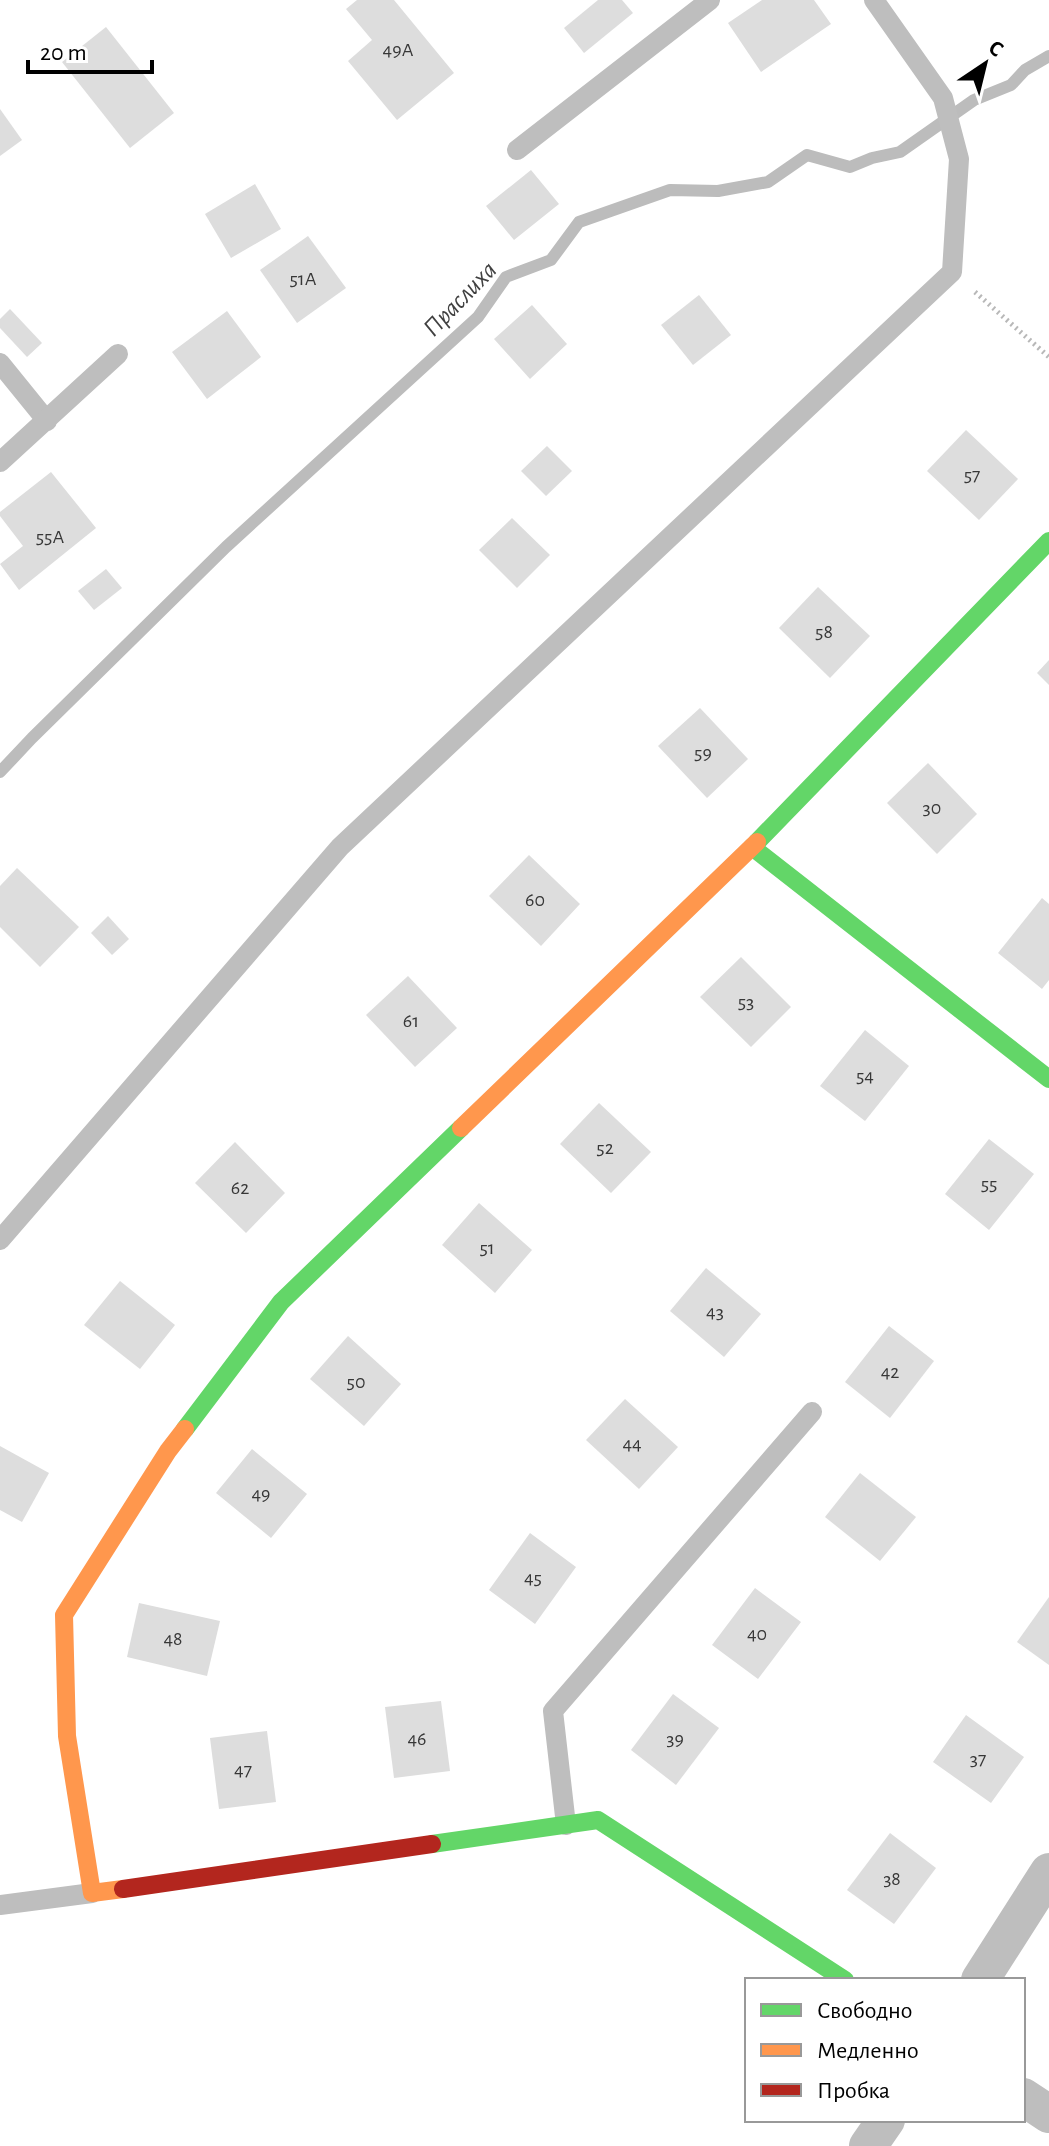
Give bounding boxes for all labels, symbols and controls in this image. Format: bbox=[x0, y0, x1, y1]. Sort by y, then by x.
scale bar bbox=[28, 24, 152, 74]
north arrow bbox=[945, 24, 1025, 104]
text: С bbox=[985, 36, 1007, 61]
house number: 49А bbox=[383, 40, 414, 60]
text: 20 m bbox=[40, 41, 87, 65]
water label: Праслиха bbox=[418, 257, 502, 341]
house number: 51А bbox=[290, 269, 317, 289]
house number: 57 bbox=[964, 465, 980, 485]
house number: 55А bbox=[36, 527, 64, 547]
house number: 58 bbox=[815, 622, 833, 642]
house number: 59 bbox=[694, 743, 712, 763]
house number: 30 bbox=[923, 798, 941, 818]
house number: 60 bbox=[525, 890, 545, 910]
house number: 53 bbox=[738, 992, 754, 1012]
house number: 61 bbox=[403, 1011, 419, 1031]
house number: 54 bbox=[856, 1066, 874, 1086]
house number: 52 bbox=[596, 1138, 614, 1158]
house number: 55 bbox=[981, 1174, 997, 1194]
house number: 62 bbox=[231, 1178, 249, 1198]
house number: 51 bbox=[479, 1238, 495, 1258]
house number: 43 bbox=[706, 1302, 724, 1322]
house number: 42 bbox=[881, 1362, 899, 1382]
house number: 50 bbox=[347, 1372, 365, 1392]
house number: 44 bbox=[622, 1434, 642, 1454]
house number: 49 bbox=[251, 1484, 271, 1504]
house number: 45 bbox=[524, 1568, 542, 1588]
house number: 40 bbox=[747, 1624, 767, 1644]
house number: 48 bbox=[163, 1629, 183, 1649]
house number: 46 bbox=[407, 1729, 427, 1749]
house number: 39 bbox=[666, 1729, 684, 1749]
house number: 37 bbox=[970, 1749, 986, 1769]
house number: 47 bbox=[234, 1760, 252, 1780]
house number: 38 bbox=[883, 1869, 901, 1889]
legend bbox=[745, 1978, 1025, 2122]
text: Свободно bbox=[817, 1999, 912, 2023]
text: Медленно bbox=[817, 2039, 919, 2063]
text: Пробка bbox=[817, 2079, 890, 2103]

